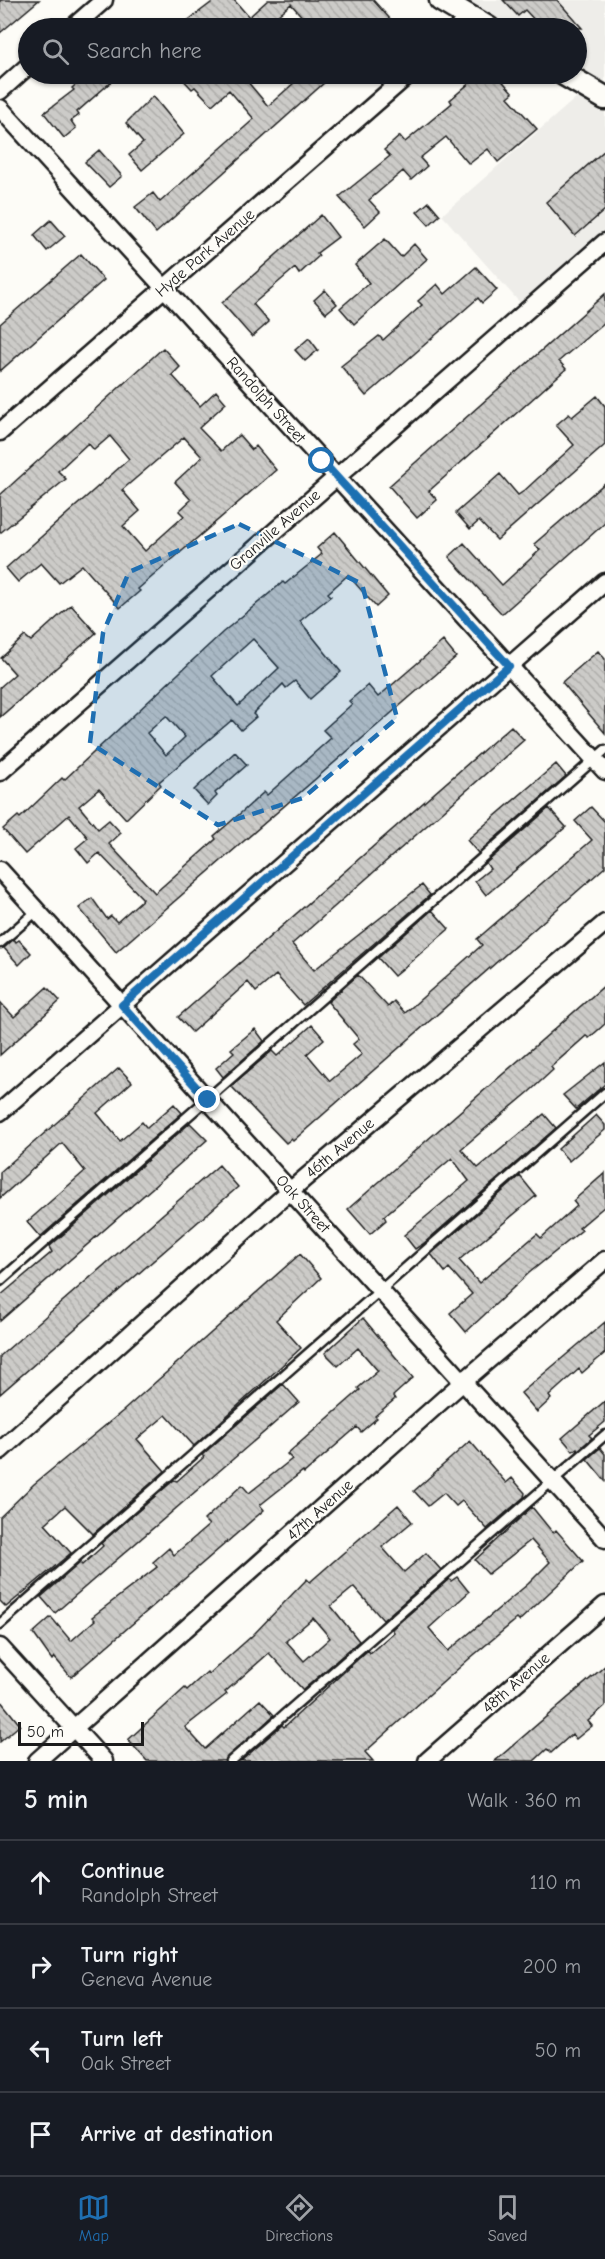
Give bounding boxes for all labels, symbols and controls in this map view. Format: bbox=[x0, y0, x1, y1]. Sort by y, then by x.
search box bbox=[18, 18, 587, 84]
icon: search bbox=[39, 35, 72, 68]
text: Search here bbox=[87, 38, 202, 64]
street label: Hyde Park Avenue bbox=[152, 205, 258, 301]
street label: Randolph Street bbox=[223, 353, 310, 447]
route start bbox=[308, 447, 334, 473]
street label: Granville Avenue bbox=[226, 486, 324, 574]
route end bbox=[194, 1086, 220, 1112]
street label: 46th Avenue bbox=[302, 1114, 378, 1182]
street label: Oak Street bbox=[272, 1171, 334, 1237]
street label: 47th Avenue bbox=[283, 1476, 357, 1544]
street label: 48th Avenue bbox=[479, 1649, 553, 1717]
scale bar bbox=[18, 1719, 144, 1746]
text: 50 m bbox=[27, 1723, 64, 1741]
text: 5 min bbox=[24, 1785, 88, 1815]
text: Walk · 360 m bbox=[467, 1789, 581, 1812]
text: Continue bbox=[81, 1858, 164, 1884]
icon: ahead bbox=[24, 1866, 57, 1899]
text: 110 m bbox=[530, 1871, 581, 1894]
text: Randolph Street bbox=[81, 1884, 218, 1907]
text: Turn right bbox=[81, 1942, 178, 1968]
icon: right bbox=[24, 1950, 57, 1983]
text: 200 m bbox=[523, 1955, 581, 1978]
text: Geneva Avenue bbox=[81, 1968, 212, 1991]
text: Turn left bbox=[81, 2026, 163, 2052]
icon: left bbox=[24, 2034, 57, 2067]
text: 50 m bbox=[535, 2039, 581, 2062]
text: Oak Street bbox=[81, 2052, 171, 2075]
icon: arrive bbox=[24, 2118, 57, 2151]
text: Arrive at destination bbox=[81, 2121, 273, 2147]
tab: Map bbox=[77, 2191, 110, 2245]
tab: Directions bbox=[265, 2191, 333, 2245]
tab: Saved bbox=[488, 2191, 528, 2245]

